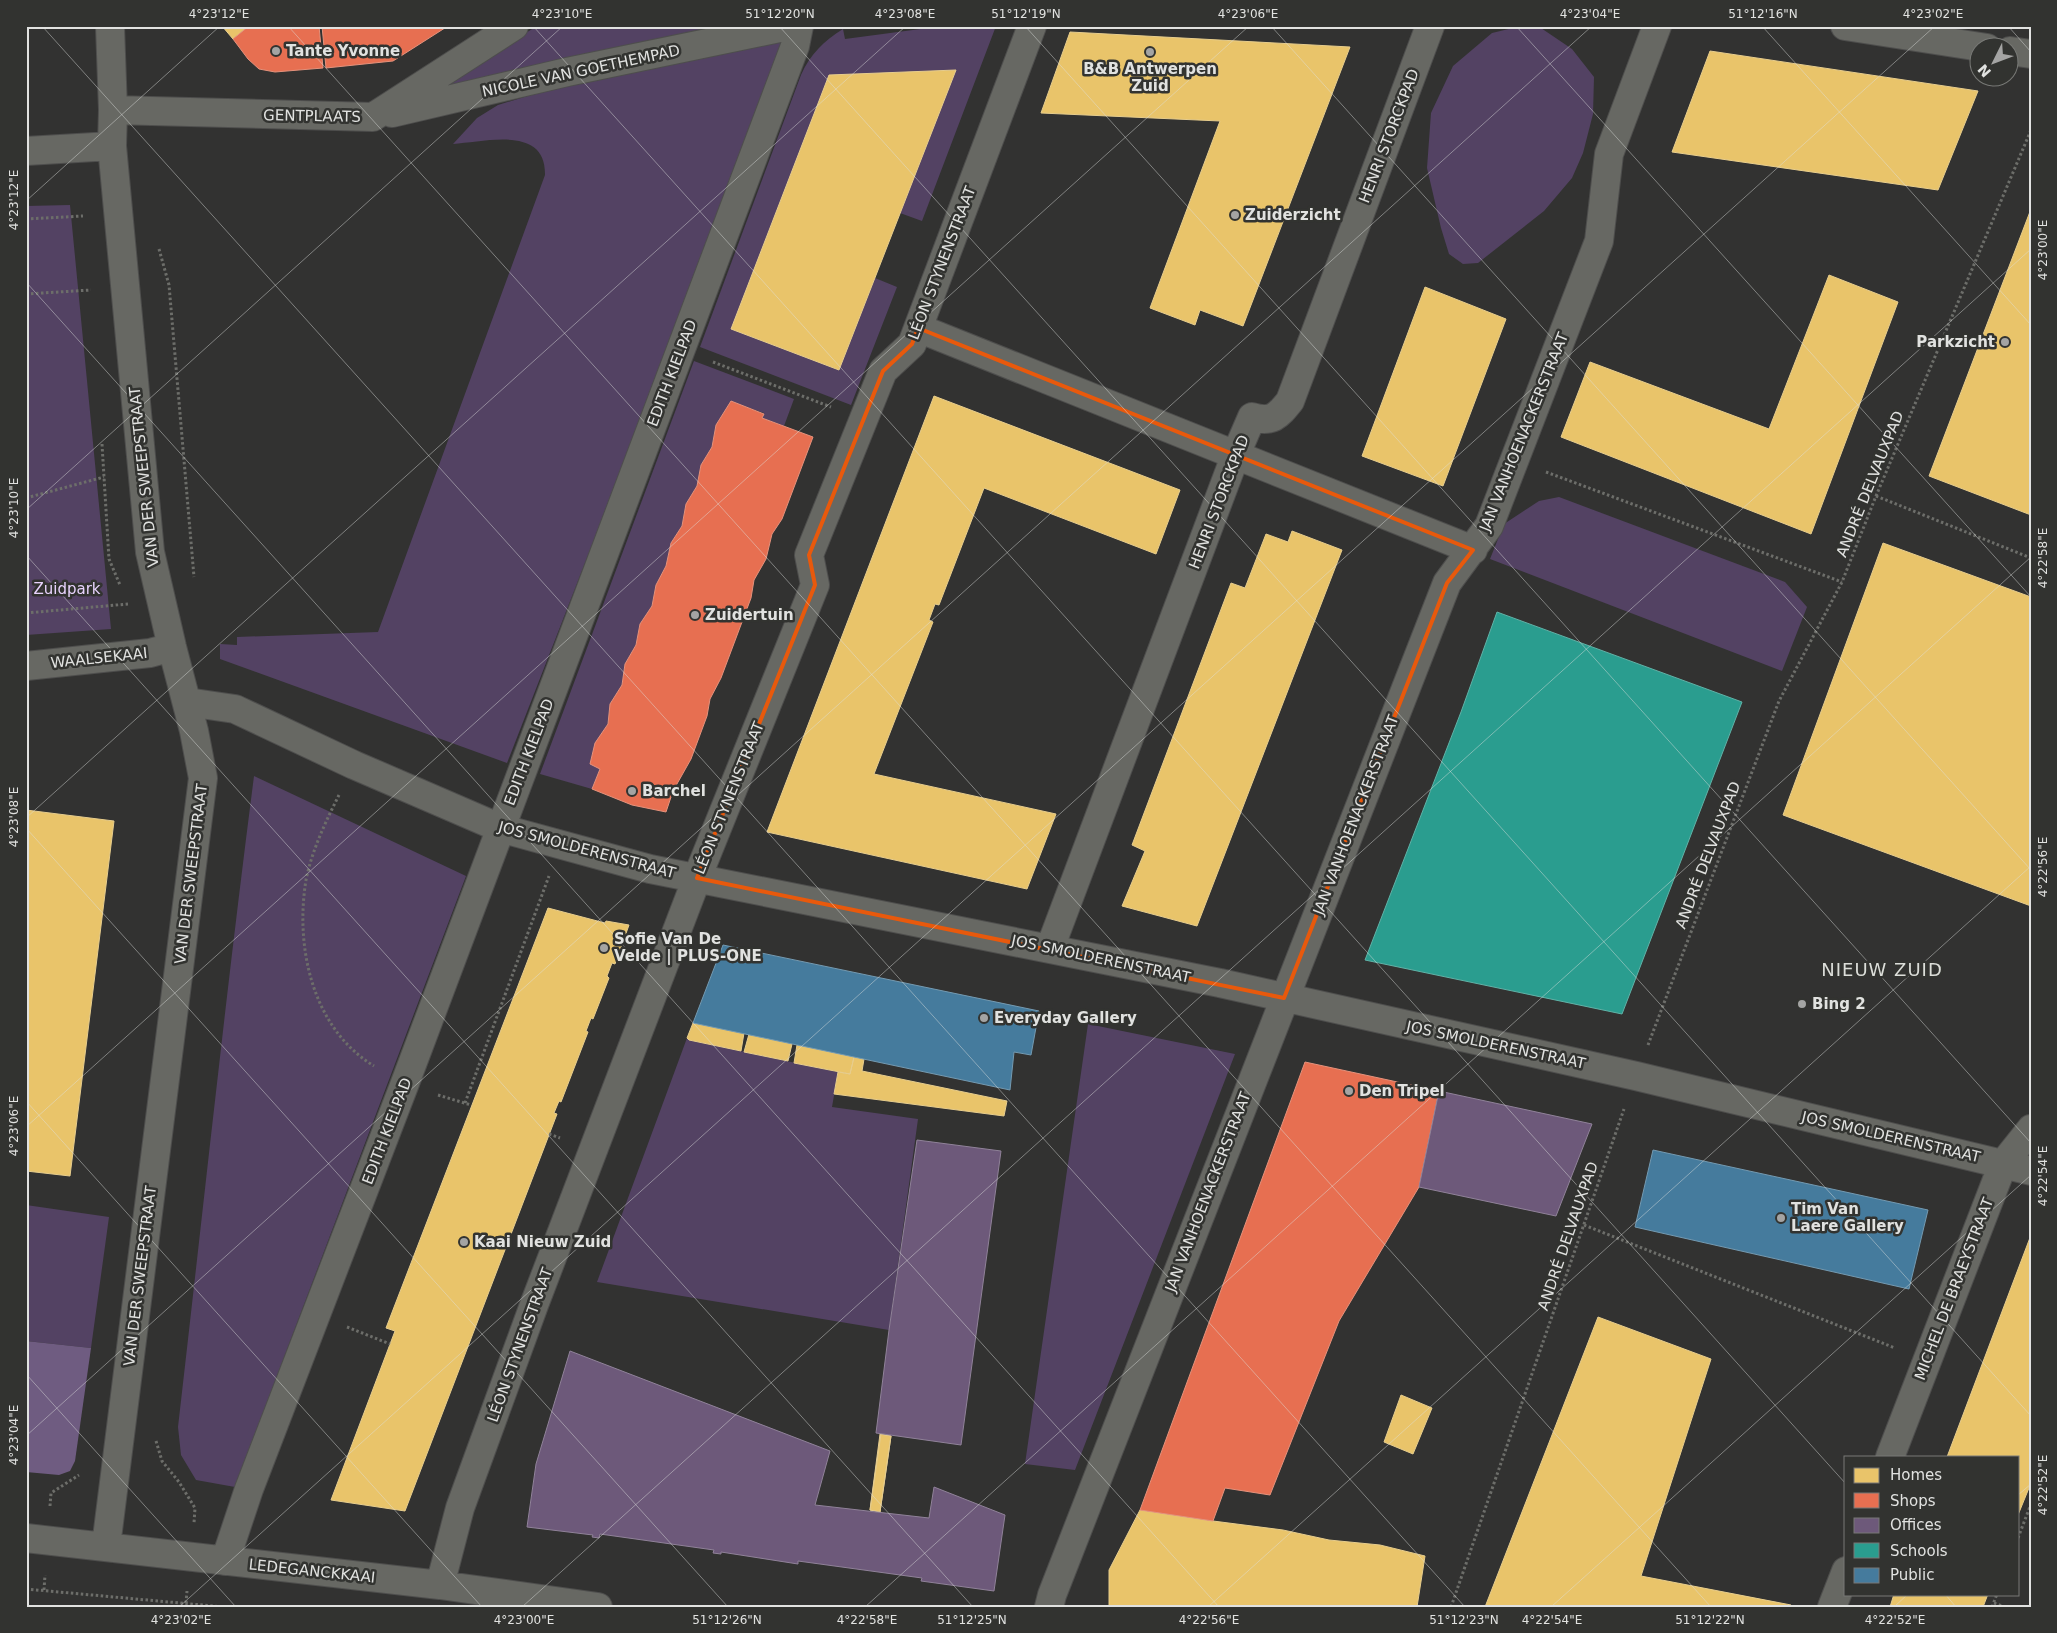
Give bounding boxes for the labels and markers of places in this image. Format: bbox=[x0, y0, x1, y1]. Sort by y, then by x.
place label: Tante Yvonne bbox=[286, 42, 400, 60]
marker: Tante Yvonne bbox=[270, 45, 282, 57]
marker: B&B Antwerpen Zuid bbox=[1144, 46, 1156, 58]
place label: B&B Antwerpen Zuid bbox=[1083, 60, 1217, 95]
place label: Zuiderzicht bbox=[1245, 206, 1341, 224]
marker: Zuiderzicht bbox=[1229, 209, 1241, 221]
place label: Parkzicht bbox=[1916, 333, 1995, 351]
marker: Parkzicht bbox=[1999, 336, 2011, 348]
place label: Zuidertuin bbox=[705, 606, 794, 624]
marker: Zuidertuin bbox=[689, 609, 701, 621]
place label: Barchel bbox=[642, 782, 706, 800]
marker: Barchel bbox=[626, 785, 638, 797]
place label: Sofie Van De Velde | PLUS-ONE bbox=[614, 930, 762, 966]
marker: Sofie Van De Velde | PLUS-ONE bbox=[598, 942, 610, 954]
place label: Bing 2 bbox=[1812, 995, 1866, 1013]
marker: Bing 2 bbox=[1796, 998, 1808, 1010]
place label: Everyday Gallery bbox=[994, 1009, 1137, 1027]
marker: Everyday Gallery bbox=[978, 1012, 990, 1024]
place label: Den Tripel bbox=[1359, 1082, 1445, 1100]
marker: Den Tripel bbox=[1343, 1085, 1355, 1097]
place label: Tim Van Laere Gallery bbox=[1791, 1200, 1904, 1235]
marker: Tim Van Laere Gallery bbox=[1775, 1212, 1787, 1224]
place label: Kaai Nieuw Zuid bbox=[474, 1233, 611, 1251]
marker: Kaai Nieuw Zuid bbox=[458, 1236, 470, 1248]

